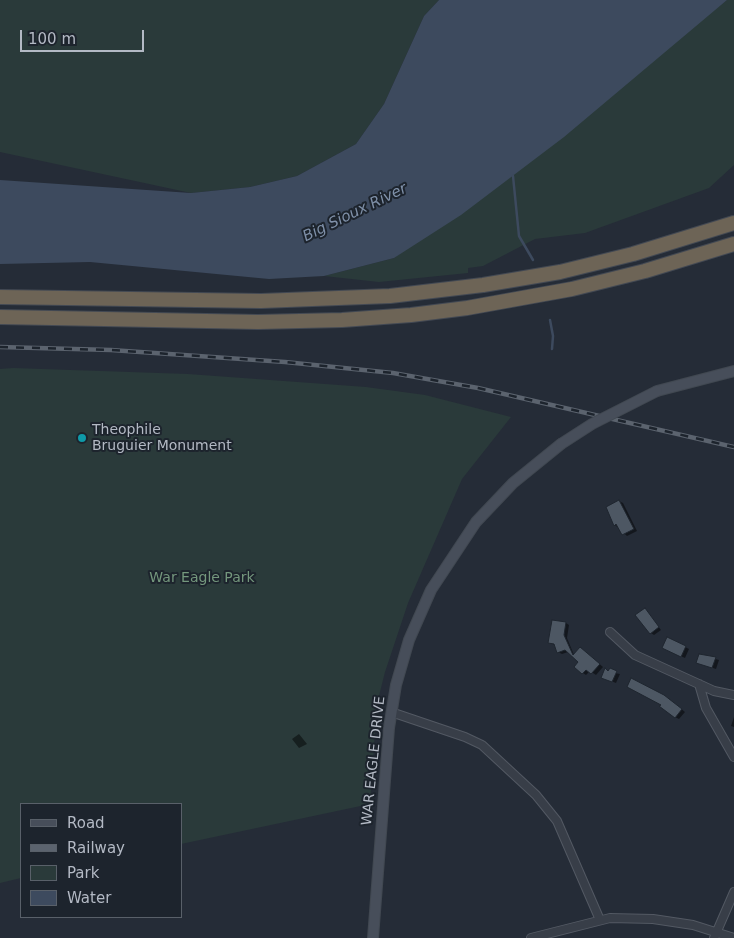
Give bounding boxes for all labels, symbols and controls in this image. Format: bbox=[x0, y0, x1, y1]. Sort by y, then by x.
scale bar bbox=[22, 20, 146, 52]
text: 100 m bbox=[28, 30, 76, 48]
water label: Big Sioux River bbox=[300, 180, 410, 246]
place label: Theophile Bruguier Monument bbox=[92, 422, 232, 454]
marker: Theophile Bruguier Monument bbox=[76, 432, 88, 444]
park label: War Eagle Park bbox=[149, 570, 255, 586]
street label: WAR EAGLE DRIVE bbox=[359, 695, 389, 827]
legend bbox=[20, 803, 182, 918]
text: Road bbox=[67, 814, 105, 832]
text: Railway bbox=[67, 839, 125, 857]
text: Park bbox=[67, 864, 99, 882]
text: Water bbox=[67, 889, 111, 907]

